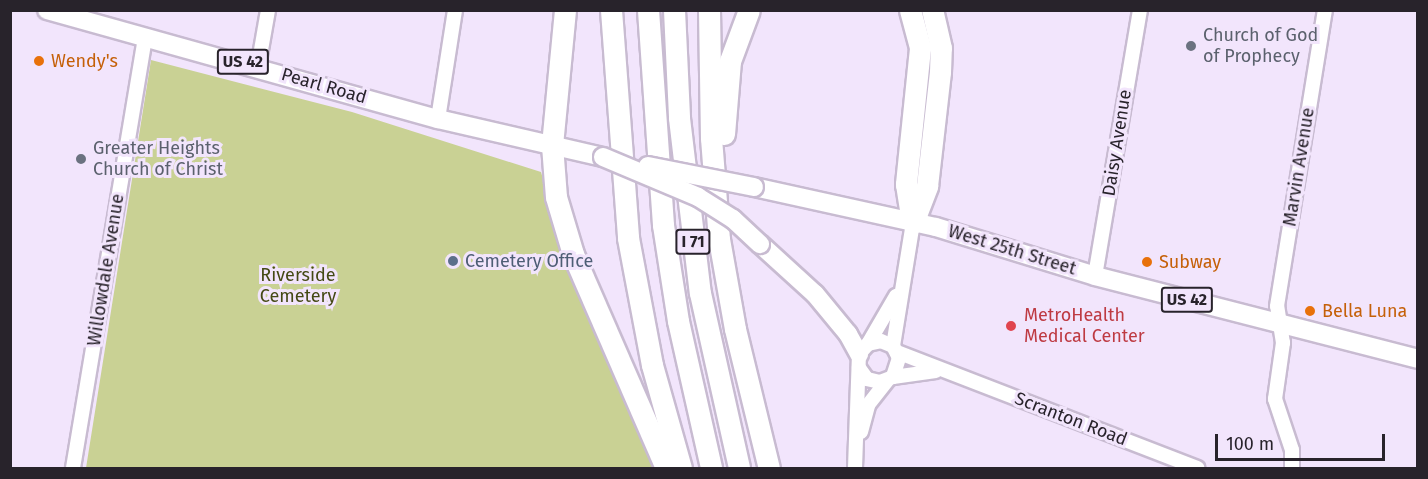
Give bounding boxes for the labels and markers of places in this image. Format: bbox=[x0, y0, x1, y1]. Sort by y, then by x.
place label: Church of God of Prophecy bbox=[1203, 25, 1318, 68]
marker: Church of God of Prophecy bbox=[1184, 39, 1198, 53]
place label: Wendy's bbox=[51, 50, 118, 72]
marker: Wendy's bbox=[32, 54, 46, 68]
place label: Greater Heights Church of Christ bbox=[93, 138, 223, 180]
marker: Greater Heights Church of Christ bbox=[74, 152, 88, 166]
place label: Cemetery Office bbox=[465, 250, 593, 272]
place label: Subway bbox=[1159, 251, 1221, 273]
marker: Cemetery Office bbox=[446, 254, 460, 268]
marker: Subway bbox=[1140, 255, 1154, 269]
place label: Bella Luna bbox=[1322, 300, 1407, 322]
marker: Bella Luna bbox=[1303, 304, 1317, 318]
place label: MetroHealth Medical Center bbox=[1024, 305, 1145, 348]
marker: MetroHealth Medical Center bbox=[1002, 317, 1020, 335]

